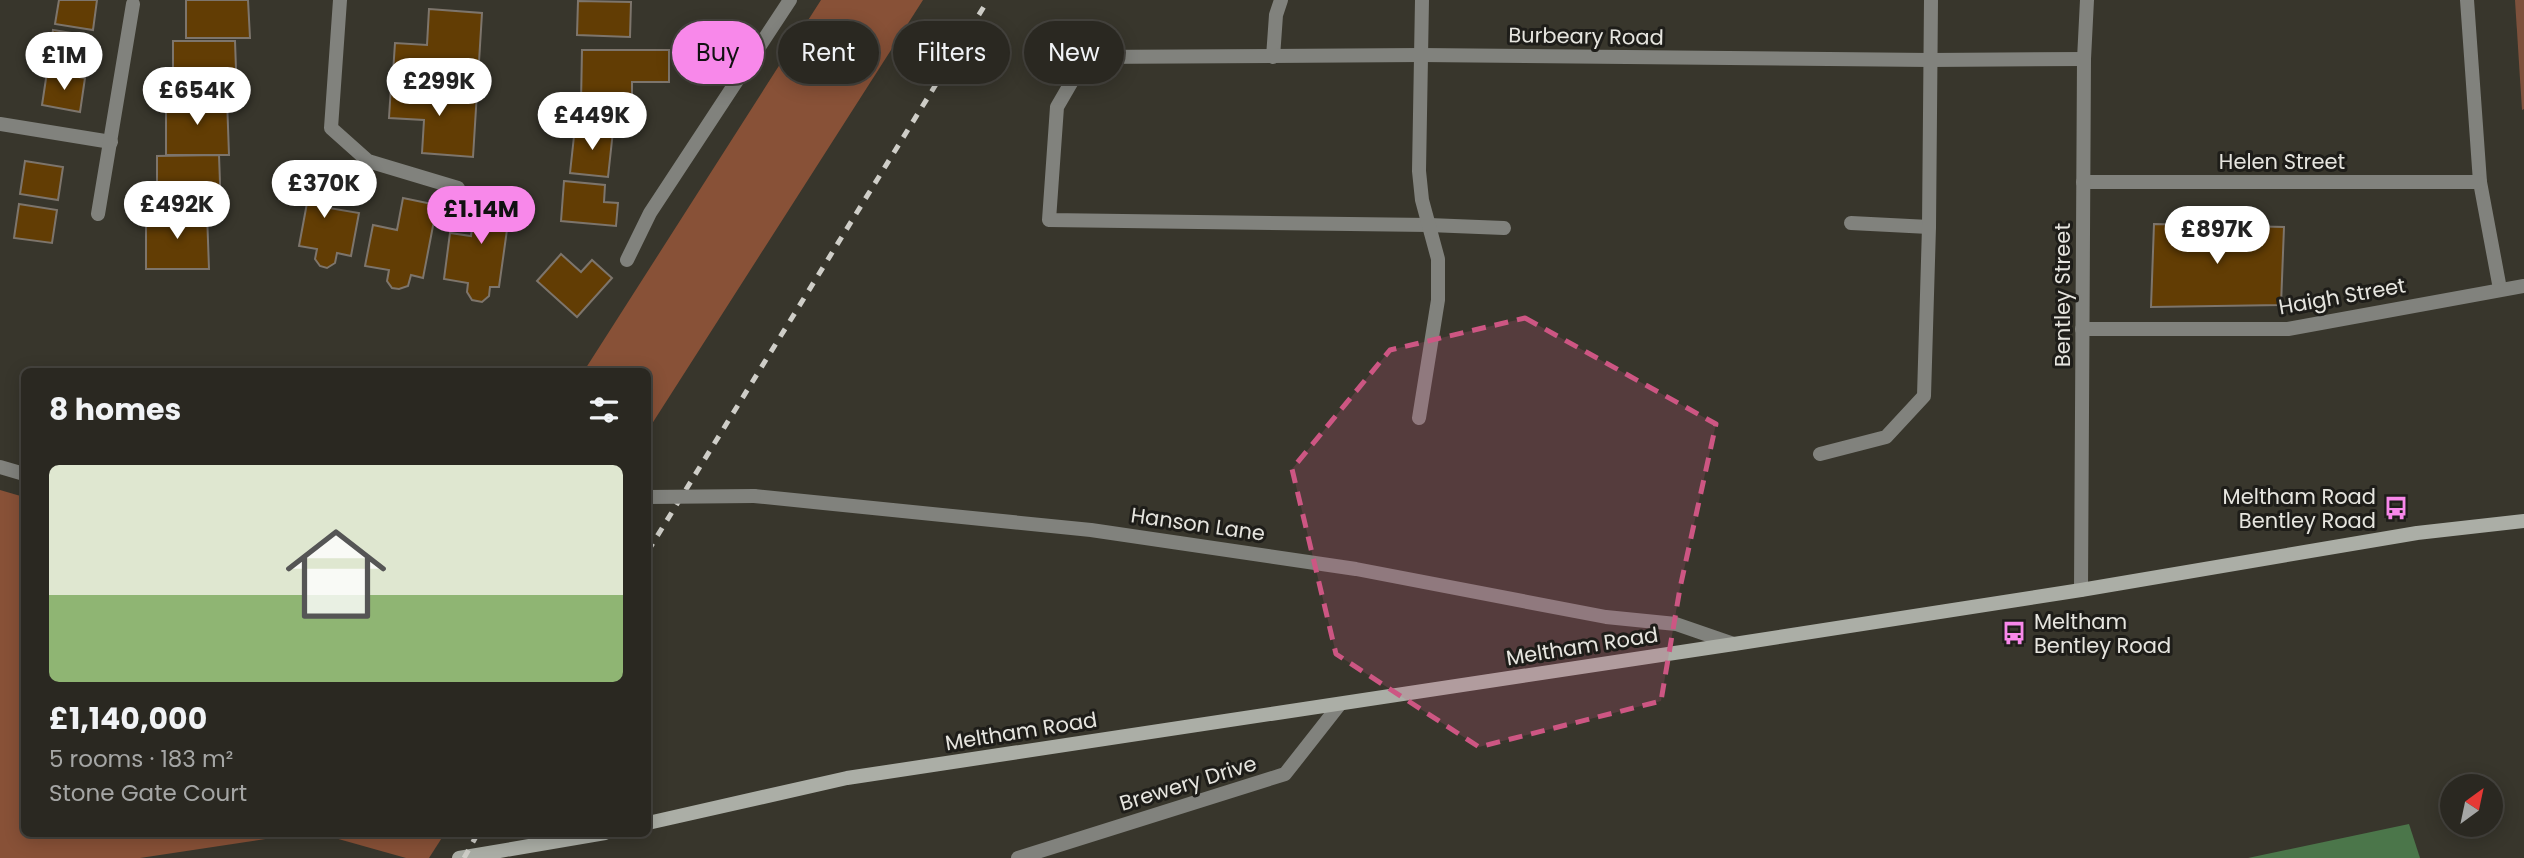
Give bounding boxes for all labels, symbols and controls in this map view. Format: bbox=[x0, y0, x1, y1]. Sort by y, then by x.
street label: Burbeary Road bbox=[1508, 20, 1664, 52]
chip: Buy bbox=[672, 21, 764, 84]
chip: Rent bbox=[778, 21, 879, 84]
chip: Filters bbox=[893, 21, 1010, 84]
chip: New bbox=[1024, 21, 1124, 84]
pin: £1M bbox=[30, 32, 98, 92]
text: £1M bbox=[41, 39, 87, 71]
pin: £299K bbox=[390, 58, 488, 118]
text: £299K bbox=[403, 65, 475, 97]
pin: £654K bbox=[148, 68, 246, 127]
text: £654K bbox=[159, 74, 235, 106]
pin: £449K bbox=[543, 92, 641, 152]
text: £449K bbox=[554, 99, 630, 131]
street label: Helen Street bbox=[2219, 147, 2345, 176]
pin: £370K bbox=[275, 160, 373, 220]
text: £370K bbox=[288, 167, 360, 199]
pin: £492K bbox=[128, 182, 226, 241]
pin: £1.14M bbox=[424, 187, 538, 246]
text: £492K bbox=[140, 188, 214, 220]
text: £1.14M bbox=[443, 193, 519, 225]
pin: £897K bbox=[2168, 206, 2266, 266]
text: £897K bbox=[2181, 213, 2253, 245]
street label: Bentley Street bbox=[2048, 223, 2077, 367]
street label: Haigh Street bbox=[2276, 271, 2408, 321]
text: 8 homes bbox=[49, 388, 181, 431]
icon: filters bbox=[585, 391, 623, 429]
place label: Meltham Road Bentley Road bbox=[2223, 482, 2376, 535]
bus stop icon: Meltham Road Bentley Road bbox=[2382, 494, 2410, 522]
street label: Hanson Lane bbox=[1129, 500, 1267, 548]
icon: home bbox=[273, 511, 399, 637]
place label: Meltham Bentley Road bbox=[2034, 607, 2171, 660]
bus stop icon: Meltham Bentley Road bbox=[2000, 619, 2028, 647]
street label: Meltham Road bbox=[1504, 620, 1660, 672]
text: £1,140,000 bbox=[49, 697, 207, 740]
street label: Meltham Road bbox=[943, 705, 1099, 757]
text: 5 rooms · 183 m² bbox=[49, 743, 233, 775]
street label: Brewery Drive bbox=[1116, 748, 1260, 818]
north arrow bbox=[2440, 774, 2502, 836]
map controls bbox=[2440, 774, 2503, 837]
text: Stone Gate Court bbox=[49, 777, 247, 809]

